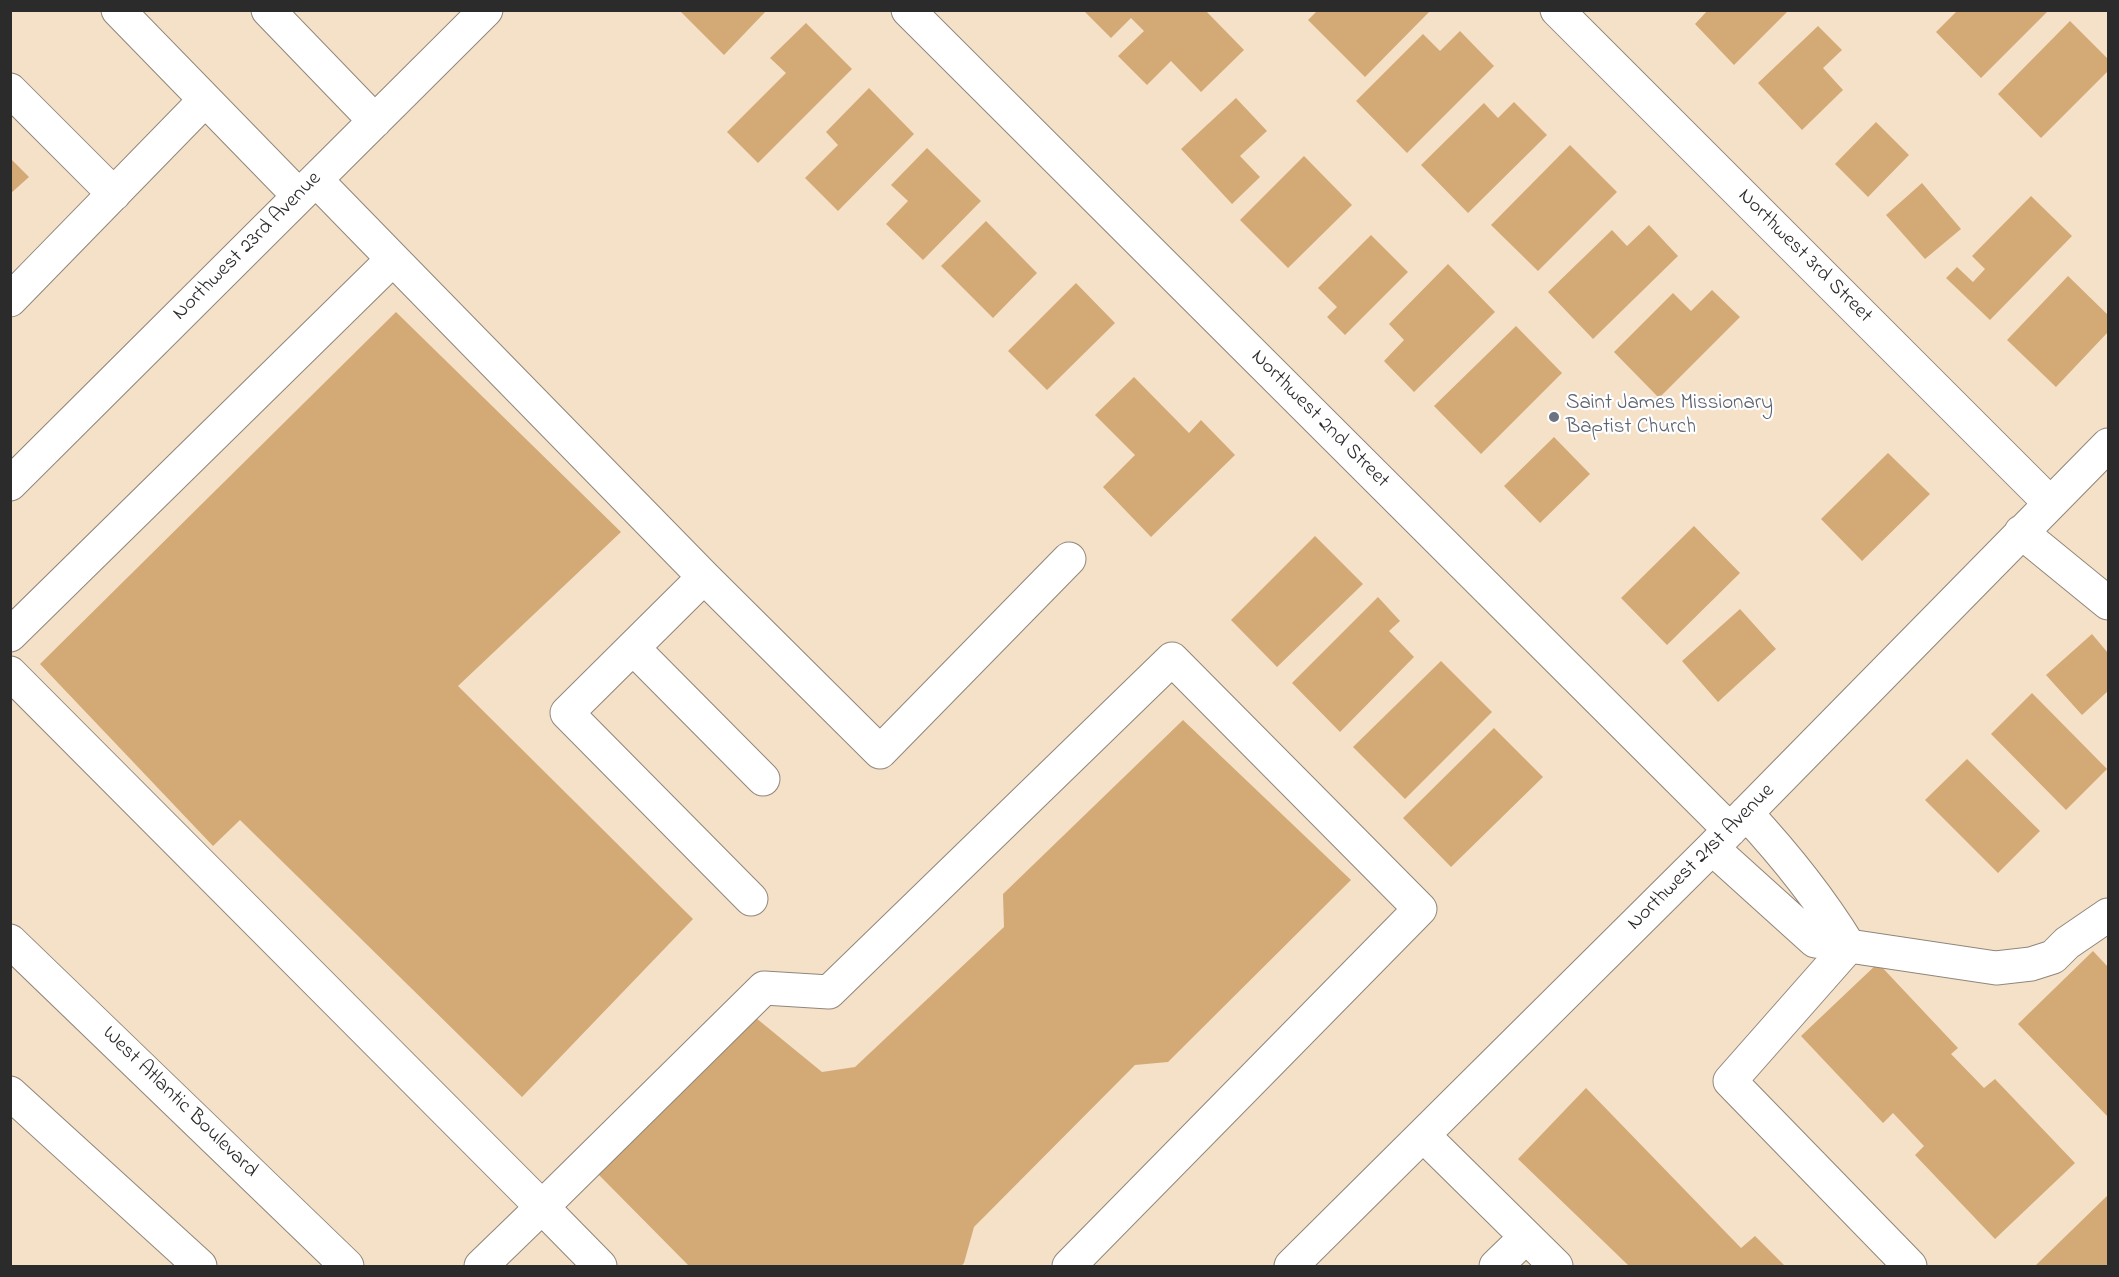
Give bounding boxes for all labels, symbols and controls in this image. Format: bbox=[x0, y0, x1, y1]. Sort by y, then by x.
street label: Northwest 23rd Avenue bbox=[168, 167, 328, 327]
street label: Northwest 3rd Street bbox=[1731, 184, 1877, 330]
street label: Northwest 2nd Street bbox=[1244, 345, 1394, 495]
place label: Saint James Missionary Baptist Church bbox=[1566, 392, 1773, 442]
marker: Saint James Missionary Baptist Church bbox=[1547, 410, 1561, 424]
street label: Northwest 21st Avenue bbox=[1623, 779, 1781, 937]
street label: West Atlantic Boulevard bbox=[96, 1022, 262, 1184]

